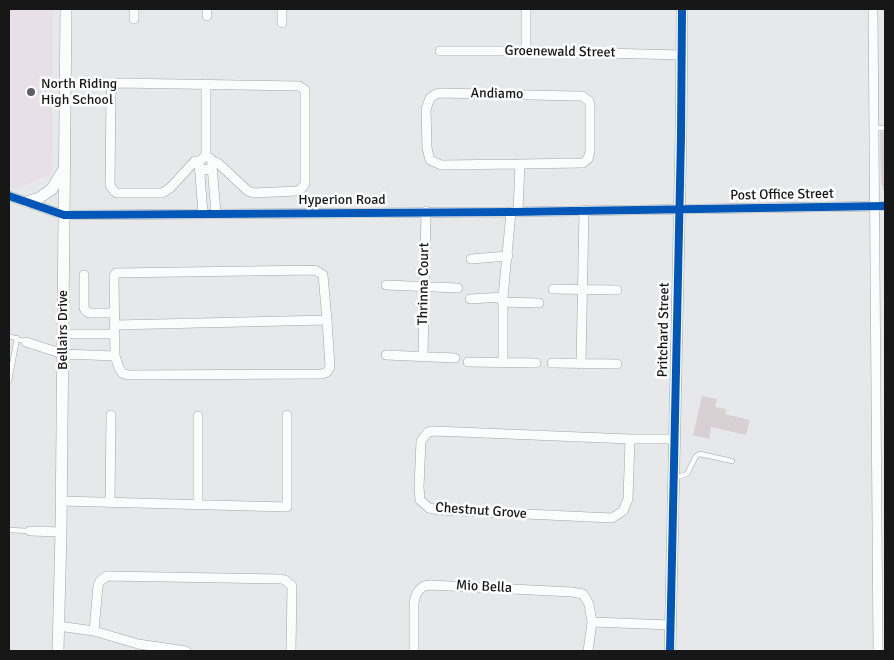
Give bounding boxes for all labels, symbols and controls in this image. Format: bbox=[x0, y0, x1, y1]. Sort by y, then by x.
street label: Groenewald Street bbox=[505, 43, 615, 61]
place label: North Riding High School bbox=[41, 76, 117, 108]
street label: Andiamo bbox=[470, 85, 524, 103]
marker: North Riding High School bbox=[25, 86, 37, 98]
street label: Post Office Street bbox=[730, 186, 834, 204]
street label: Hyperion Road bbox=[298, 192, 386, 208]
street label: Thrinna Court bbox=[415, 242, 433, 326]
street label: Pritchard Street bbox=[655, 282, 673, 378]
street label: Bellairs Drive bbox=[55, 290, 71, 370]
street label: Chestnut Grove bbox=[435, 499, 527, 523]
street label: Mio Bella bbox=[456, 577, 512, 597]

